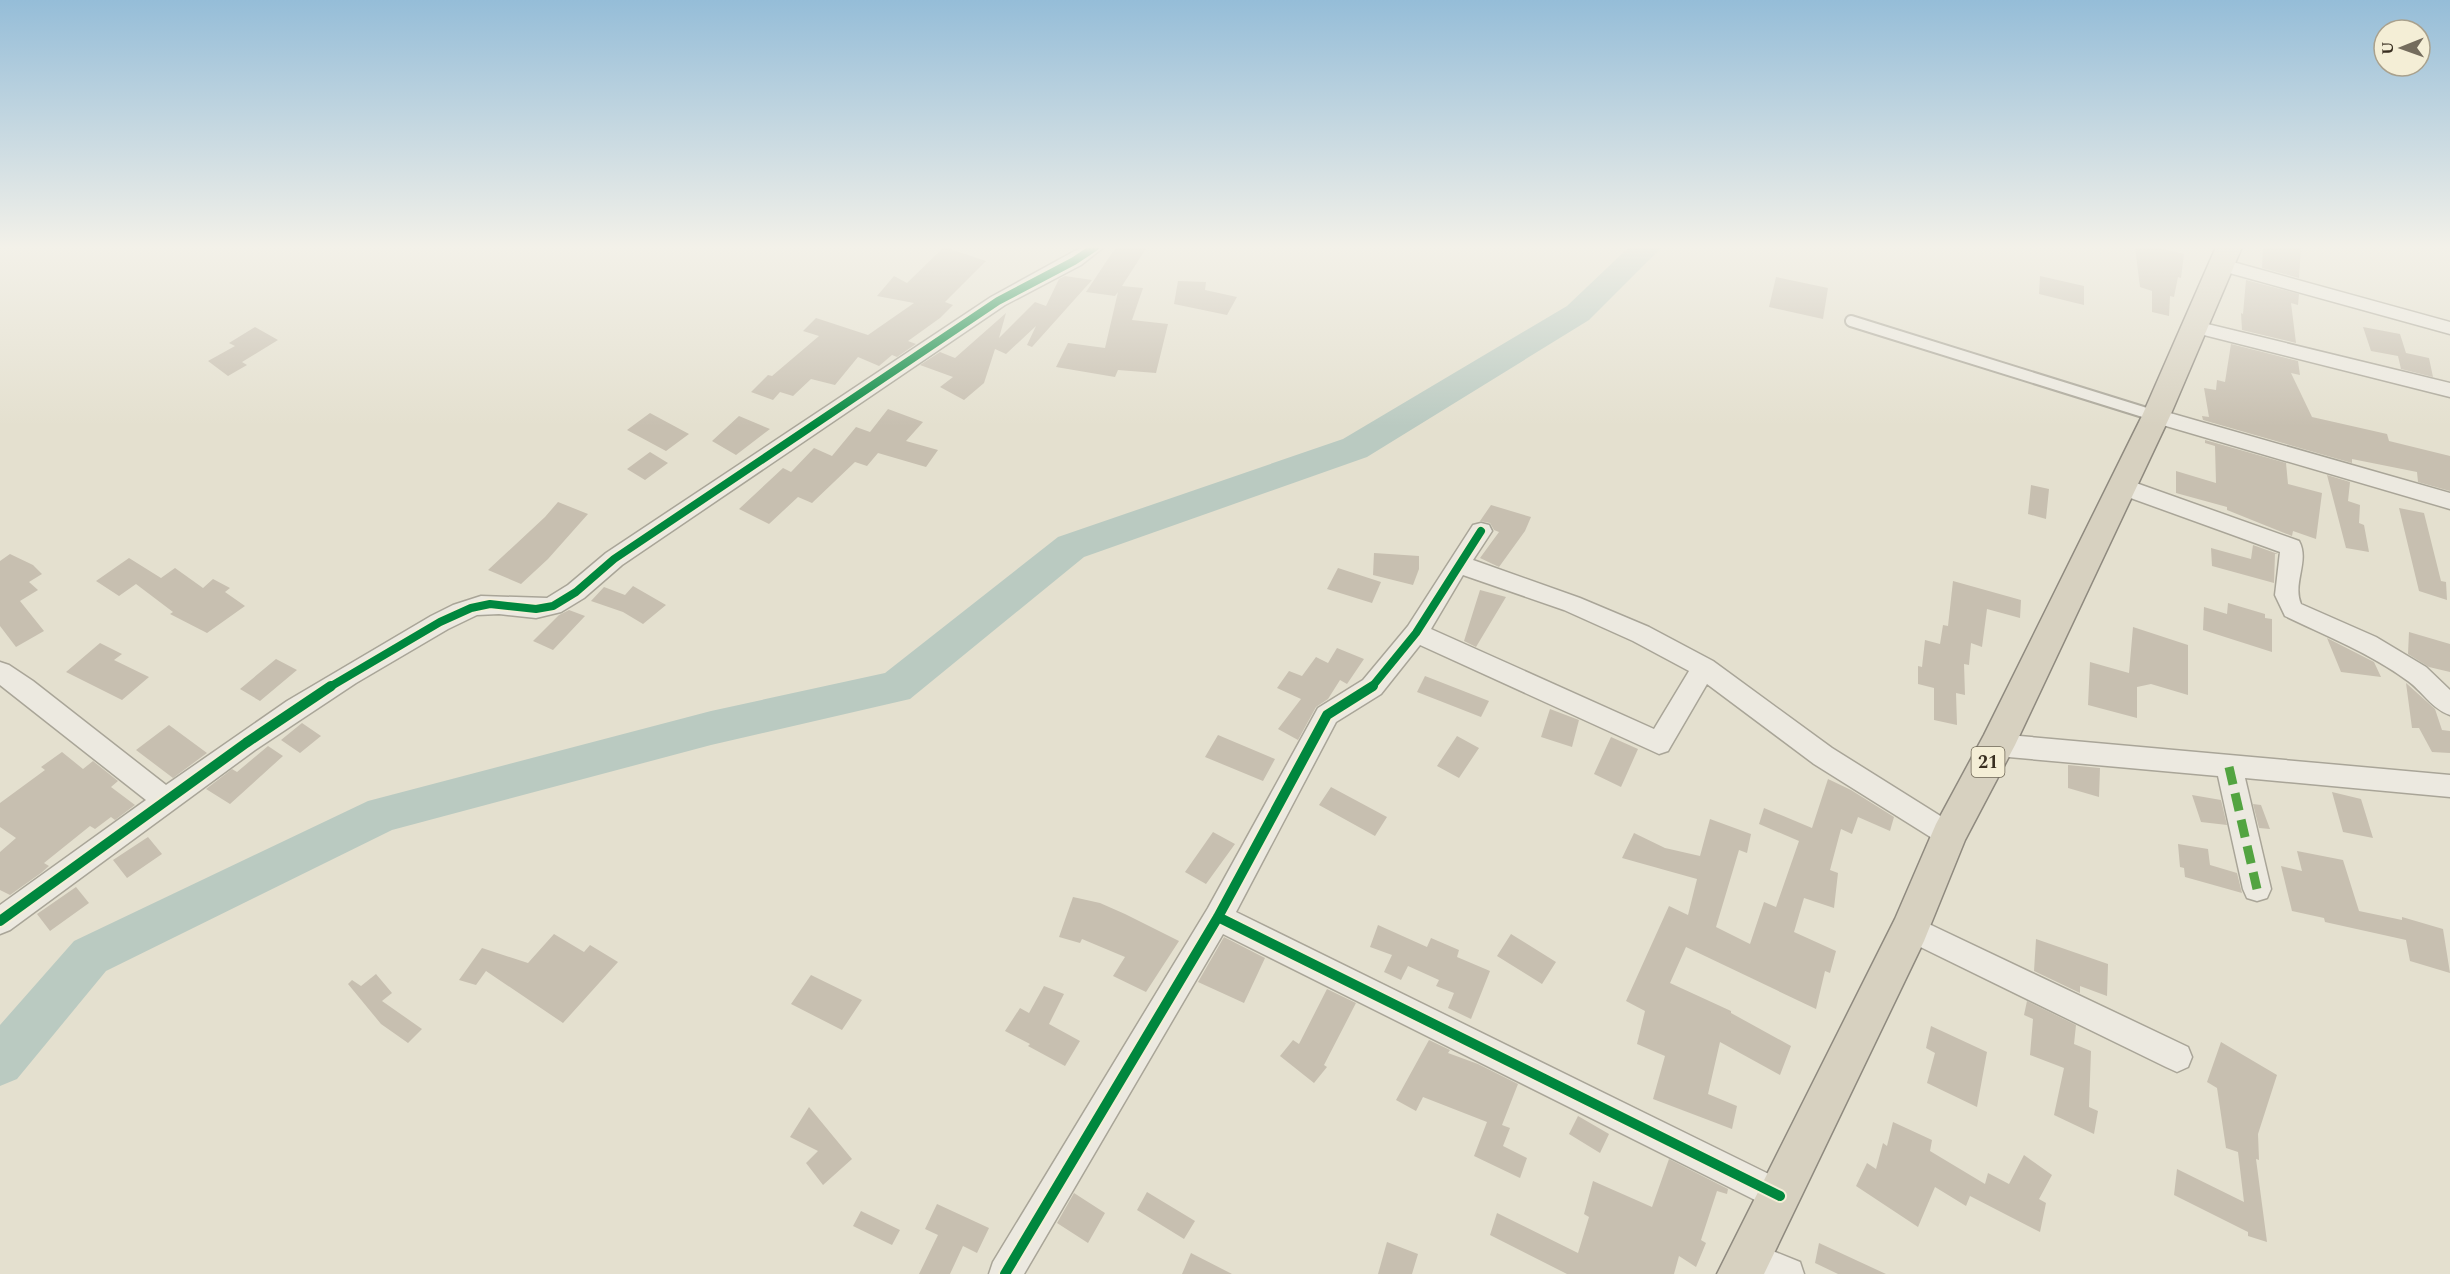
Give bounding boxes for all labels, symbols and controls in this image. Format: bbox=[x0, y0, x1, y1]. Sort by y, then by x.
north arrow bbox=[2372, 18, 2432, 78]
text: U bbox=[2376, 41, 2400, 55]
road number: 21 bbox=[1972, 747, 2004, 777]

